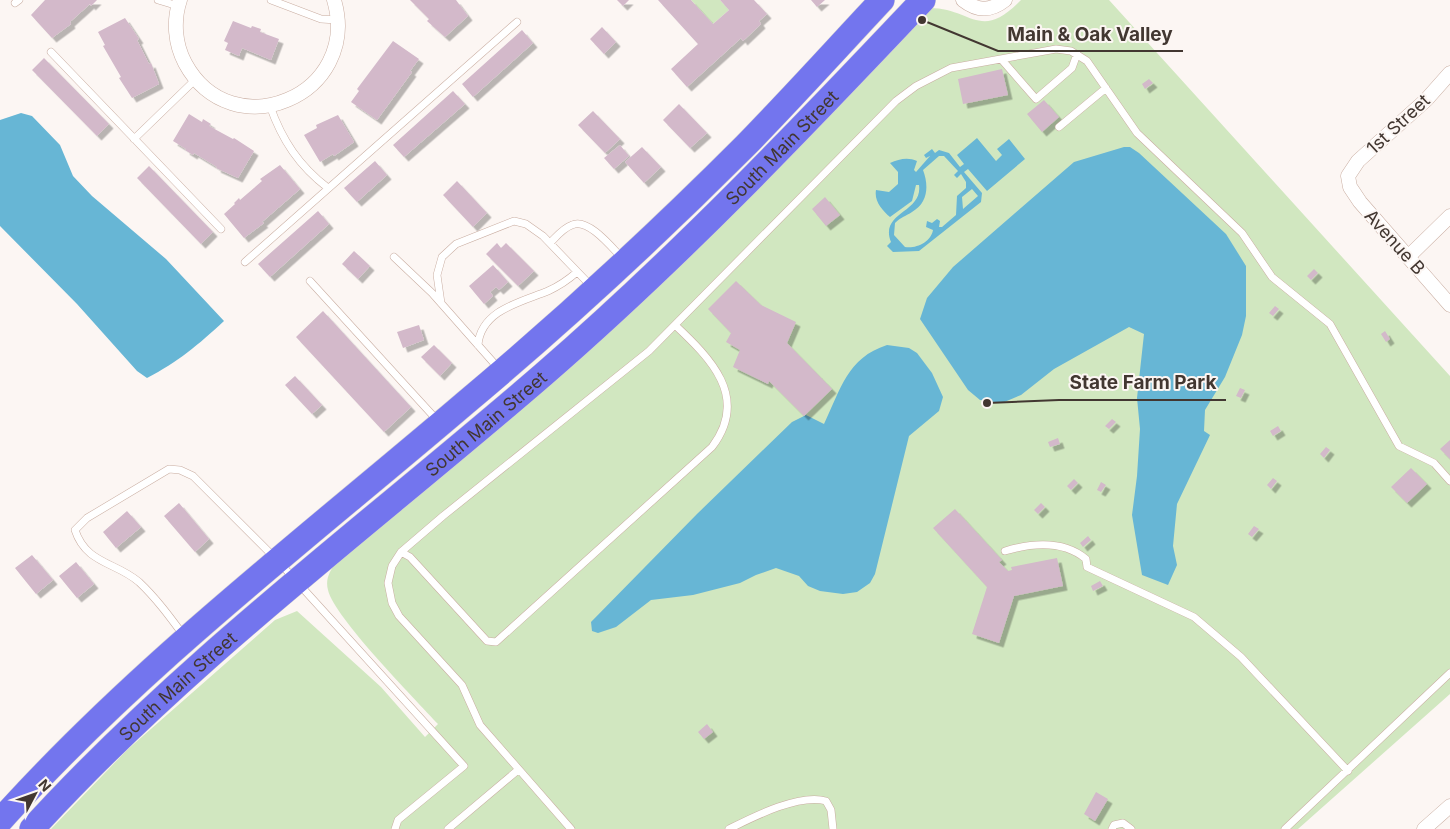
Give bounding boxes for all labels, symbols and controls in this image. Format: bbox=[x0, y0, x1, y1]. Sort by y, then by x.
callout: Main & Oak Valley bbox=[998, 17, 1183, 51]
text: Main & Oak Valley bbox=[1007, 23, 1173, 46]
street label: South Main Street bbox=[721, 86, 842, 209]
street label: 1st Street bbox=[1362, 89, 1434, 158]
street label: Avenue B bbox=[1360, 205, 1430, 279]
street label: South Main Street bbox=[421, 366, 551, 480]
callout: State Farm Park bbox=[1059, 366, 1226, 400]
text: State Farm Park bbox=[1070, 371, 1216, 394]
street label: South Main Street bbox=[114, 627, 241, 745]
north arrow bbox=[10, 769, 60, 819]
text: N bbox=[35, 776, 55, 795]

